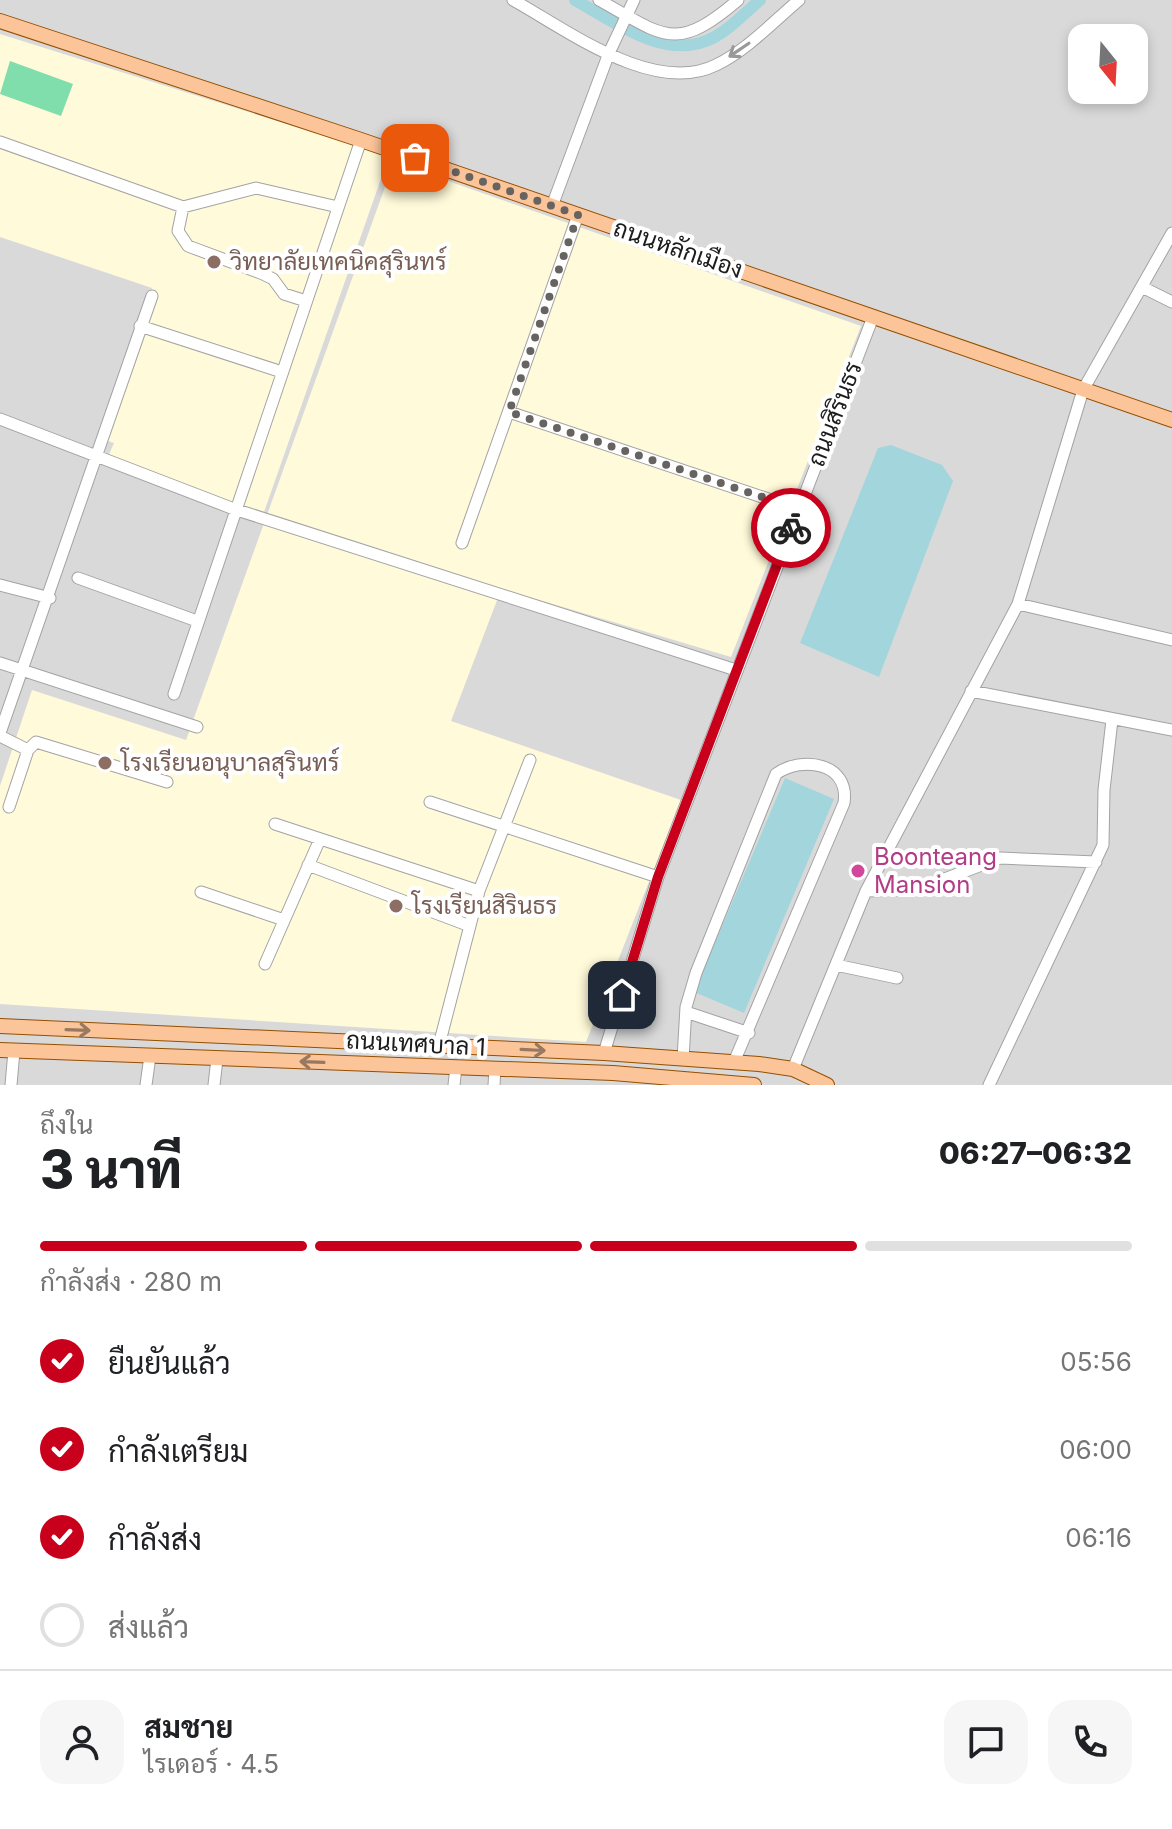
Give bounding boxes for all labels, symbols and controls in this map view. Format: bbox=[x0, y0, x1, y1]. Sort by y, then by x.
north arrow bbox=[1068, 24, 1148, 104]
map controls bbox=[1068, 24, 1148, 104]
one-way arrow bbox=[728, 42, 750, 58]
pin bbox=[381, 124, 449, 192]
icon: bag bbox=[393, 136, 437, 180]
street label: ถนนหลักเมือง bbox=[610, 213, 747, 284]
place label: วิทยาลัยเทคนิคสุรินทร์ bbox=[229, 246, 447, 278]
marker: วิทยาลัยเทคนิคสุรินทร์ bbox=[205, 253, 223, 271]
street label: ถนนสิรินธร bbox=[801, 357, 868, 470]
courier bbox=[751, 488, 831, 568]
icon: bike bbox=[769, 506, 813, 550]
place label: โรงเรียนอนุบาลสุรินทร์ bbox=[119, 747, 339, 779]
marker: โรงเรียนอนุบาลสุรินทร์ bbox=[96, 754, 114, 772]
place label: Boonteang Mansion bbox=[874, 842, 997, 899]
marker: Boonteang Mansion bbox=[849, 862, 867, 880]
place label: โรงเรียนสิรินธร bbox=[410, 890, 557, 920]
marker: โรงเรียนสิรินธร bbox=[387, 897, 405, 915]
pin bbox=[588, 961, 656, 1029]
icon: home bbox=[600, 973, 644, 1017]
one-way arrow bbox=[64, 1022, 91, 1037]
street label: ถนนเทศบาล 1 bbox=[345, 1025, 487, 1062]
one-way arrow bbox=[519, 1043, 546, 1058]
one-way arrow bbox=[299, 1054, 326, 1069]
text: ถึงใน bbox=[40, 1109, 93, 1140]
text: 06:27–06:32 bbox=[939, 1135, 1132, 1171]
text: 3 นาที bbox=[40, 1138, 182, 1201]
text: กำลังส่ง · 280 m bbox=[40, 1266, 222, 1297]
icon: check bbox=[40, 1339, 84, 1383]
text: ยืนยันแล้ว bbox=[108, 1345, 231, 1381]
text: 05:56 bbox=[1060, 1346, 1132, 1377]
icon: check bbox=[40, 1427, 84, 1471]
text: กำลังเตรียม bbox=[108, 1433, 248, 1469]
text: 06:00 bbox=[1059, 1434, 1132, 1465]
icon: check bbox=[40, 1515, 84, 1559]
text: กำลังส่ง bbox=[108, 1521, 202, 1557]
text: 06:16 bbox=[1065, 1522, 1132, 1553]
text: ส่งแล้ว bbox=[108, 1609, 189, 1645]
button: person bbox=[40, 1700, 124, 1784]
button: chat bbox=[944, 1700, 1028, 1784]
button: phone bbox=[1048, 1700, 1132, 1784]
text: สมชาย bbox=[144, 1709, 233, 1745]
text: ไรเดอร์ · 4.5 bbox=[144, 1748, 279, 1779]

